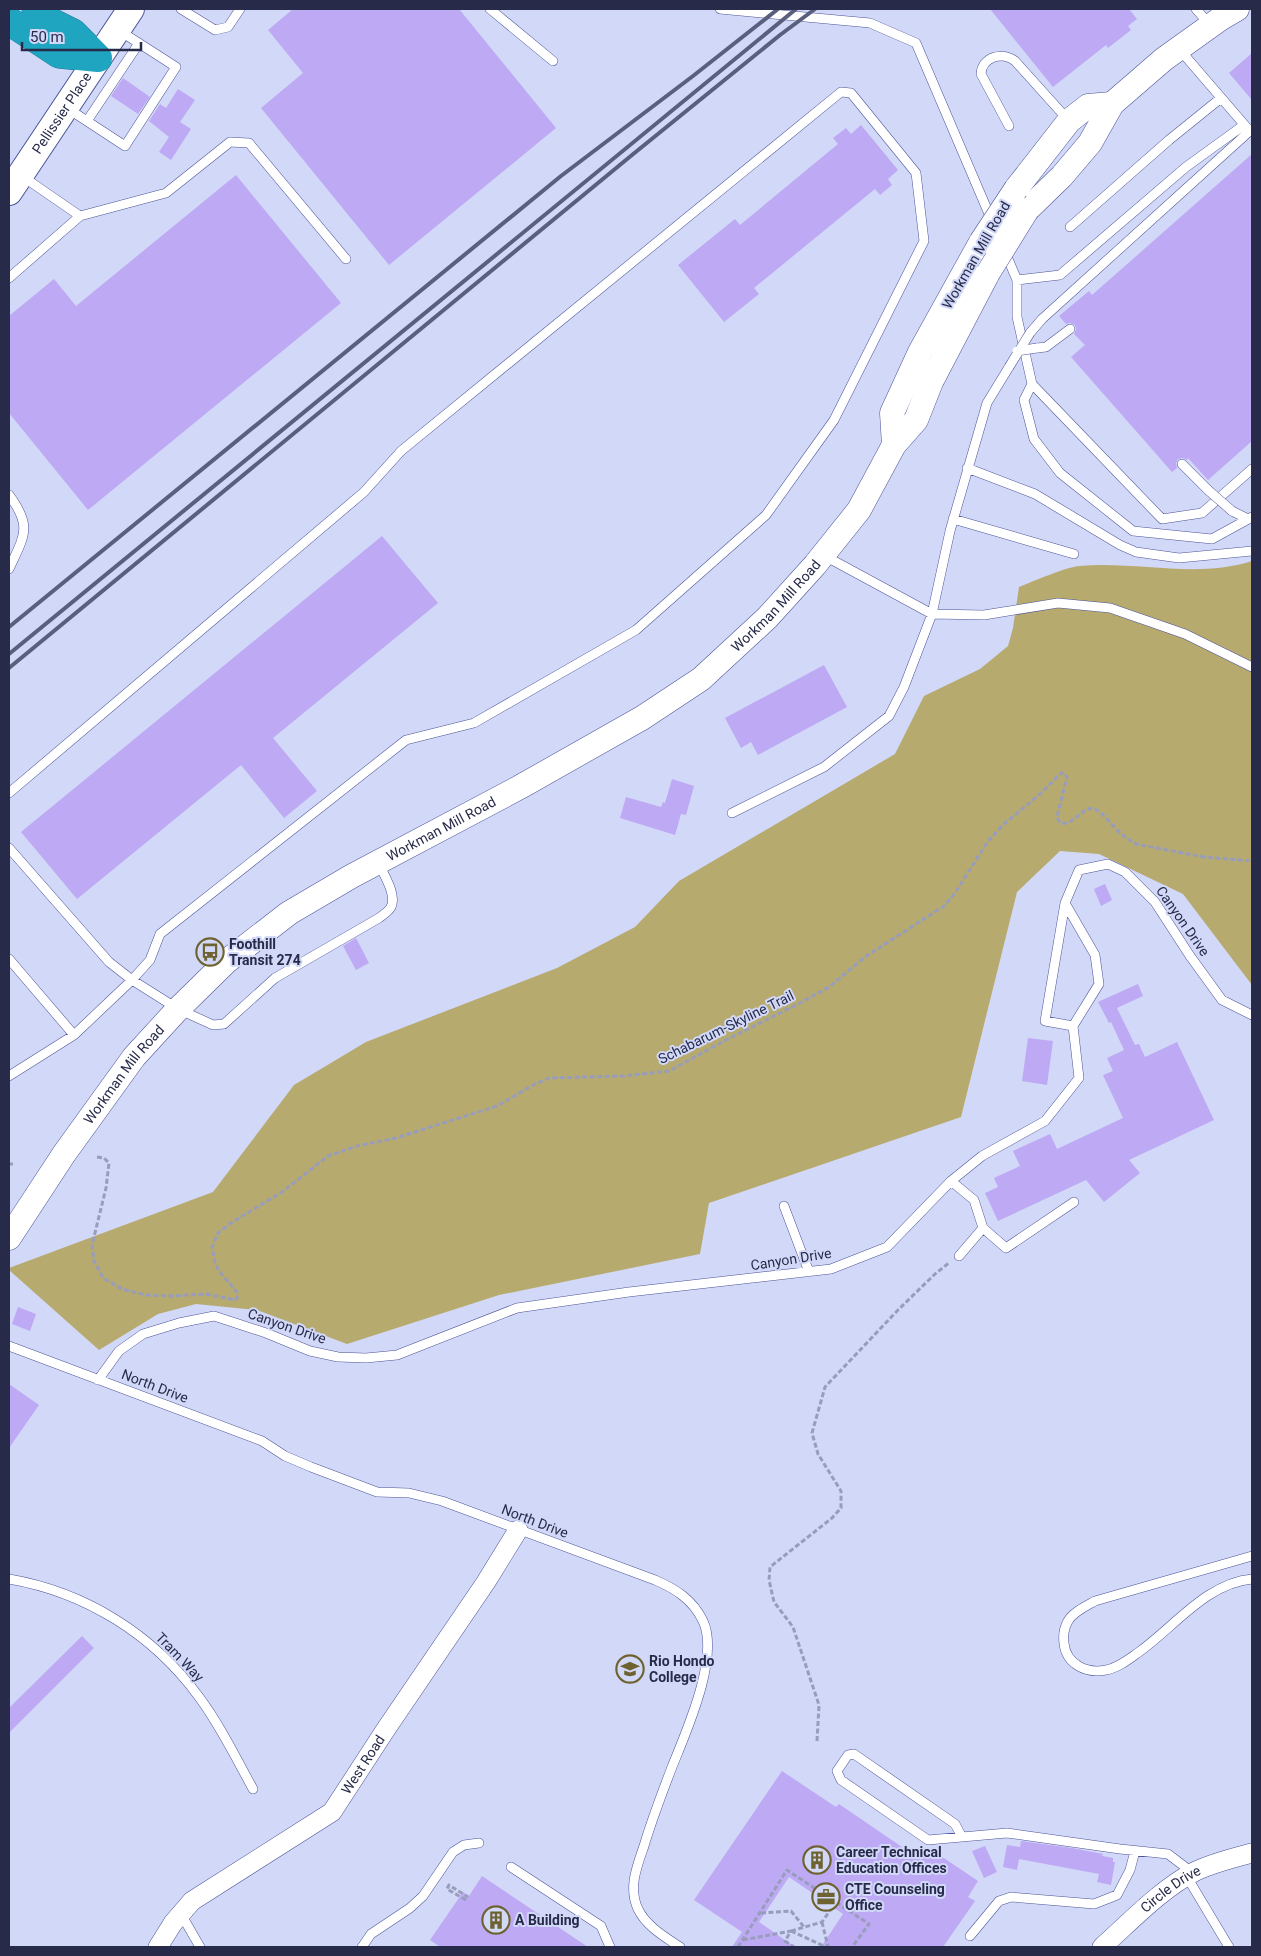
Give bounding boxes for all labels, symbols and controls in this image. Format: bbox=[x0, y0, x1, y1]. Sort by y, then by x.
scale bar bbox=[22, 20, 141, 52]
text: 50 m bbox=[30, 28, 64, 46]
street label: Pellissier Place bbox=[29, 69, 95, 157]
street label: Workman Mill Road bbox=[939, 199, 1013, 311]
street label: Workman Mill Road bbox=[728, 557, 824, 655]
street label: Workman Mill Road bbox=[384, 793, 498, 864]
street label: Canyon Drive bbox=[1153, 883, 1213, 959]
place label: Foothill Transit 274 bbox=[229, 936, 301, 968]
bus stop icon: Foothill Transit 274 bbox=[195, 937, 225, 967]
street label: Schabarum-Skyline Trail bbox=[656, 987, 796, 1067]
street label: Workman Mill Road bbox=[80, 1022, 167, 1127]
street label: Canyon Drive bbox=[749, 1245, 833, 1273]
street label: Canyon Drive bbox=[246, 1305, 328, 1347]
street label: North Drive bbox=[119, 1366, 191, 1406]
street label: North Drive bbox=[499, 1501, 571, 1541]
street label: Tram Way bbox=[153, 1629, 208, 1685]
place label: Rio Hondo College bbox=[649, 1653, 715, 1685]
school or university icon: Rio Hondo College bbox=[615, 1654, 645, 1684]
street label: West Road bbox=[338, 1732, 388, 1797]
place label: Career Technical Education Offices bbox=[836, 1844, 947, 1876]
building icon: Career Technical Education Offices bbox=[802, 1845, 832, 1875]
street label: Circle Drive bbox=[1137, 1862, 1203, 1916]
place label: CTE Counseling Office bbox=[845, 1881, 945, 1913]
office icon: CTE Counseling Office bbox=[811, 1882, 841, 1912]
building icon: A Building bbox=[481, 1905, 511, 1935]
place label: A Building bbox=[515, 1912, 580, 1928]

